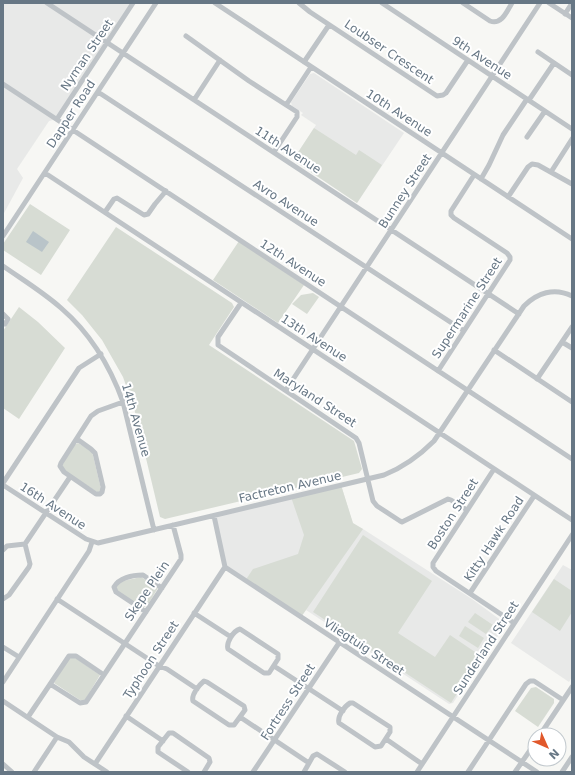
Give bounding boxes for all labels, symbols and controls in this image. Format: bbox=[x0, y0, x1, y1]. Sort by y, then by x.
street label: Nyman Street bbox=[58, 16, 116, 93]
street label: Loubser Crescent bbox=[342, 17, 436, 87]
street label: 9th Avenue bbox=[450, 34, 514, 82]
street label: Dapper Road bbox=[44, 77, 98, 151]
street label: 10th Avenue bbox=[363, 86, 435, 140]
street label: 11th Avenue bbox=[252, 123, 324, 177]
street label: Bunney Street bbox=[376, 151, 434, 231]
street label: Avro Avenue bbox=[251, 177, 321, 229]
street label: 12th Avenue bbox=[257, 236, 329, 290]
street label: Supermarine Street bbox=[429, 255, 505, 361]
street label: 13th Avenue bbox=[278, 311, 350, 365]
street label: Maryland Street bbox=[271, 366, 359, 430]
street label: 14th Avenue bbox=[119, 382, 153, 458]
street label: Factreton Avenue bbox=[237, 468, 343, 506]
street label: Boston Street bbox=[425, 476, 481, 552]
street label: 16th Avenue bbox=[17, 479, 89, 533]
street label: Kitty Hawk Road bbox=[461, 494, 527, 584]
street label: Skepe Plein bbox=[122, 558, 172, 624]
street label: Sunderland Street bbox=[450, 598, 522, 698]
street label: Vliegtuig Street bbox=[321, 616, 407, 678]
street label: Typhoon Street bbox=[120, 618, 182, 703]
street label: Fortress Street bbox=[258, 661, 318, 743]
north arrow bbox=[527, 727, 567, 767]
text: N bbox=[546, 746, 562, 762]

